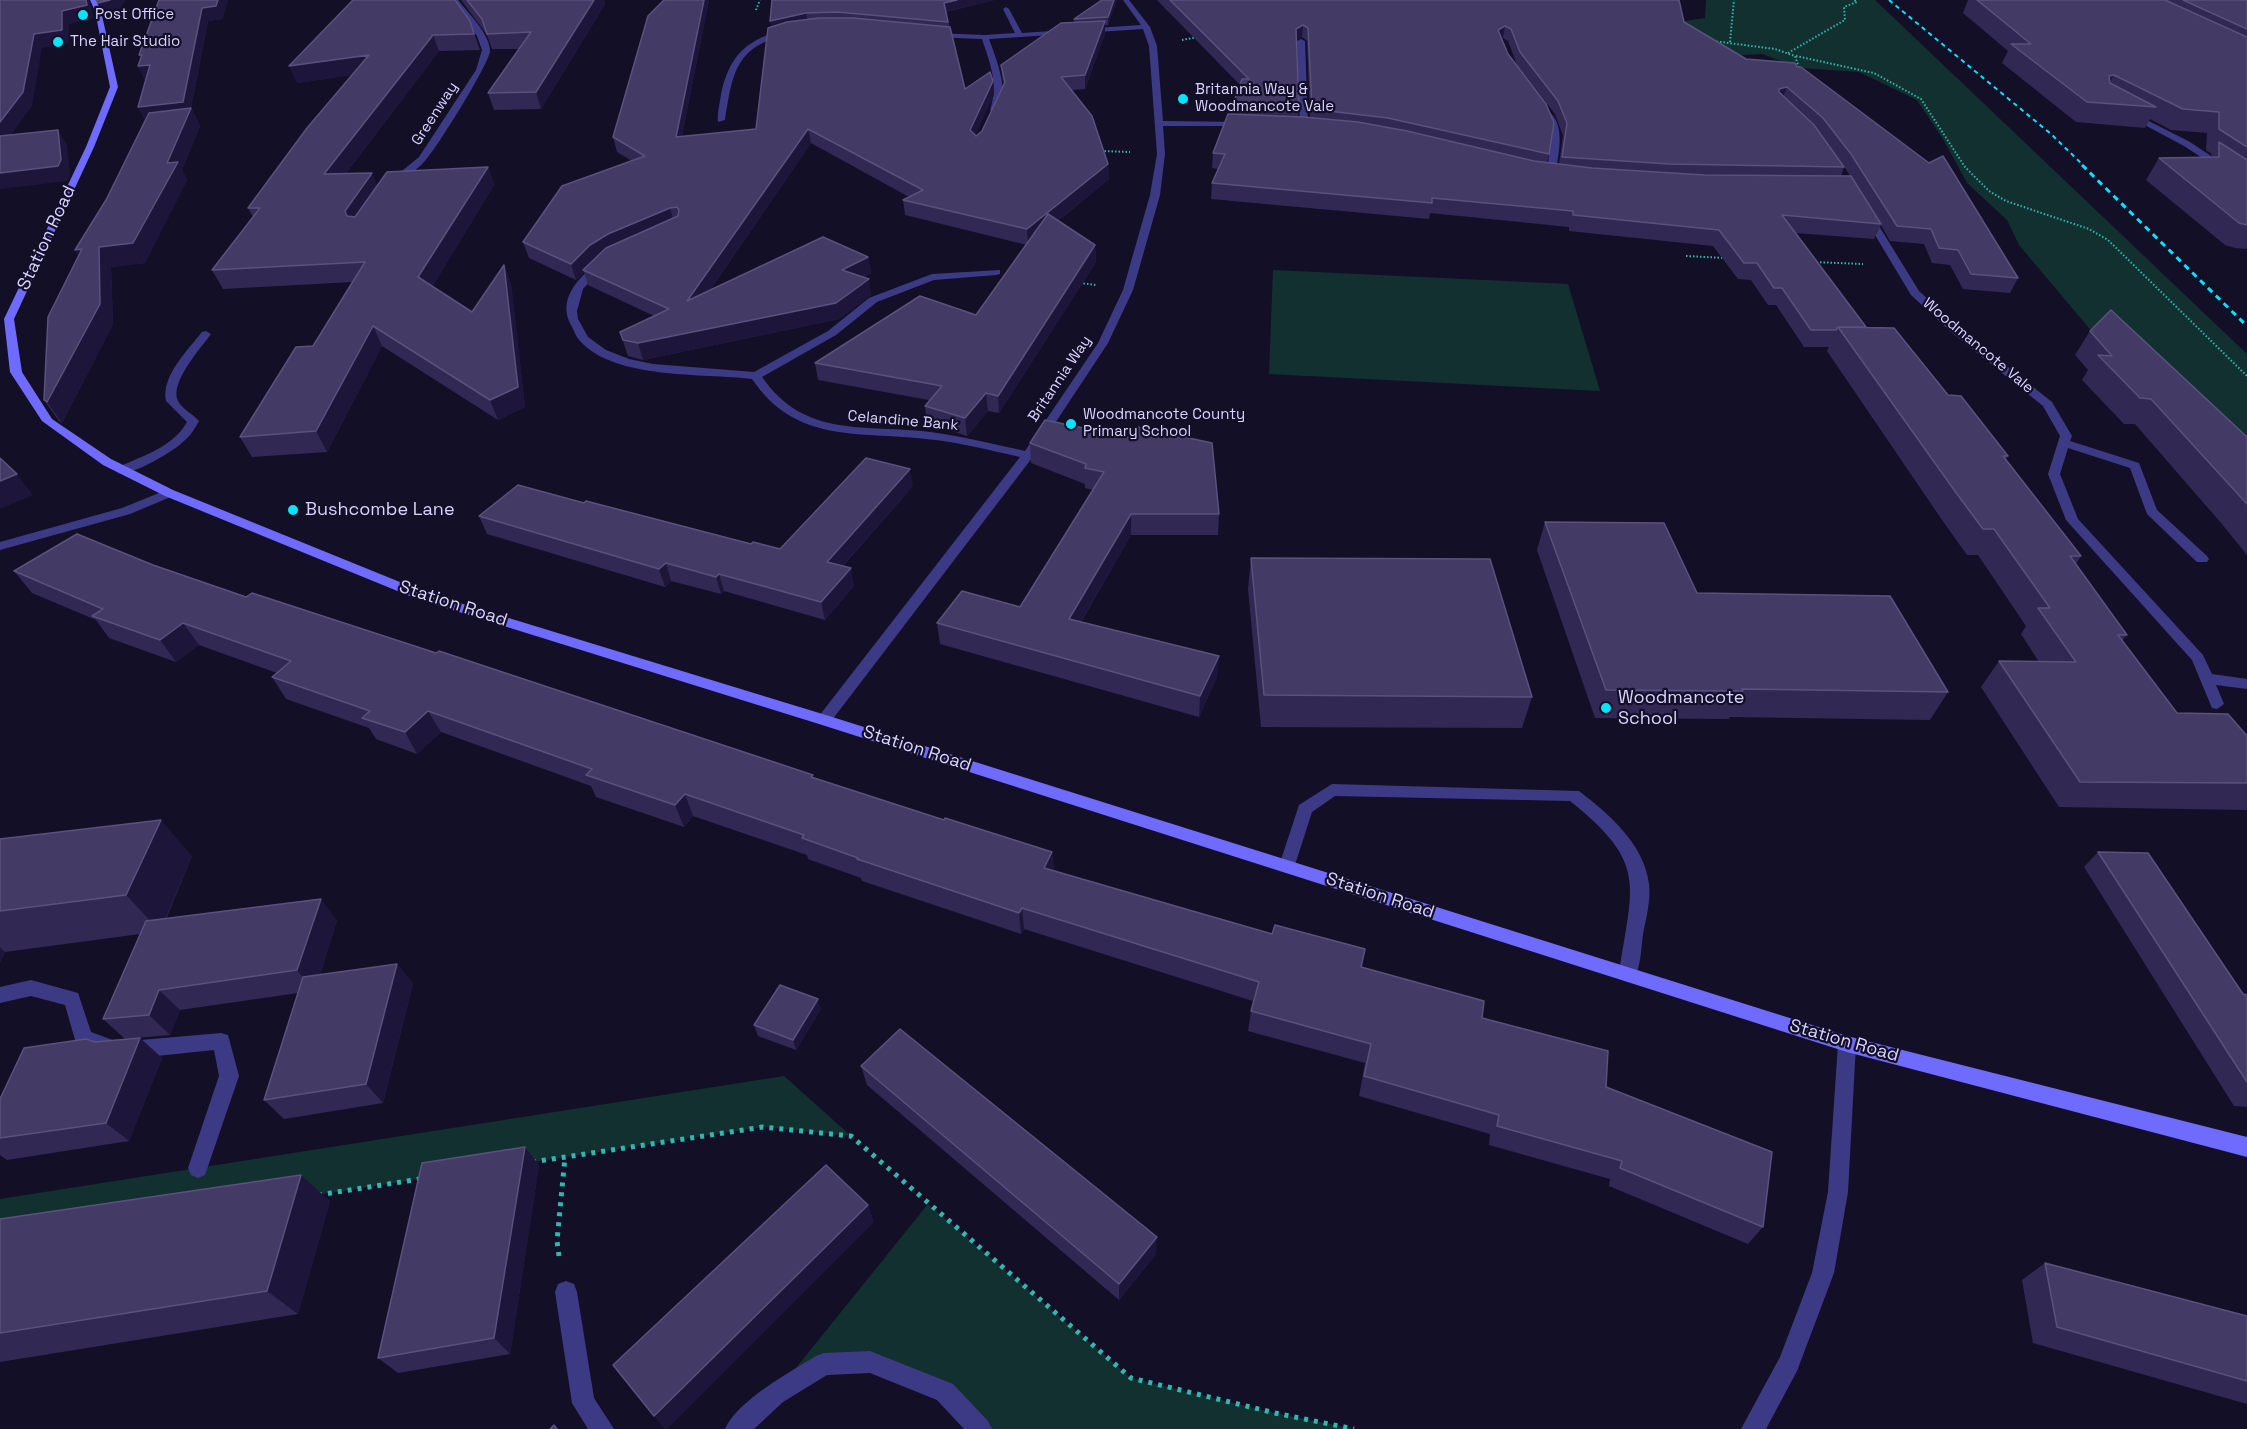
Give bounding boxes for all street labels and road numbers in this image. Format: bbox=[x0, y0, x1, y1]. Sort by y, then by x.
street label: Greenway bbox=[408, 79, 462, 149]
street label: Station Road bbox=[13, 182, 81, 294]
street label: Woodmancote Vale bbox=[1919, 294, 2037, 398]
street label: Britannia Way bbox=[1025, 333, 1095, 425]
street label: Celandine Bank bbox=[847, 407, 959, 435]
street label: Station Road bbox=[396, 576, 510, 632]
street label: Station Road bbox=[860, 721, 974, 777]
street label: Station Road bbox=[1323, 868, 1437, 924]
street label: Station Road bbox=[1787, 1015, 1901, 1067]

